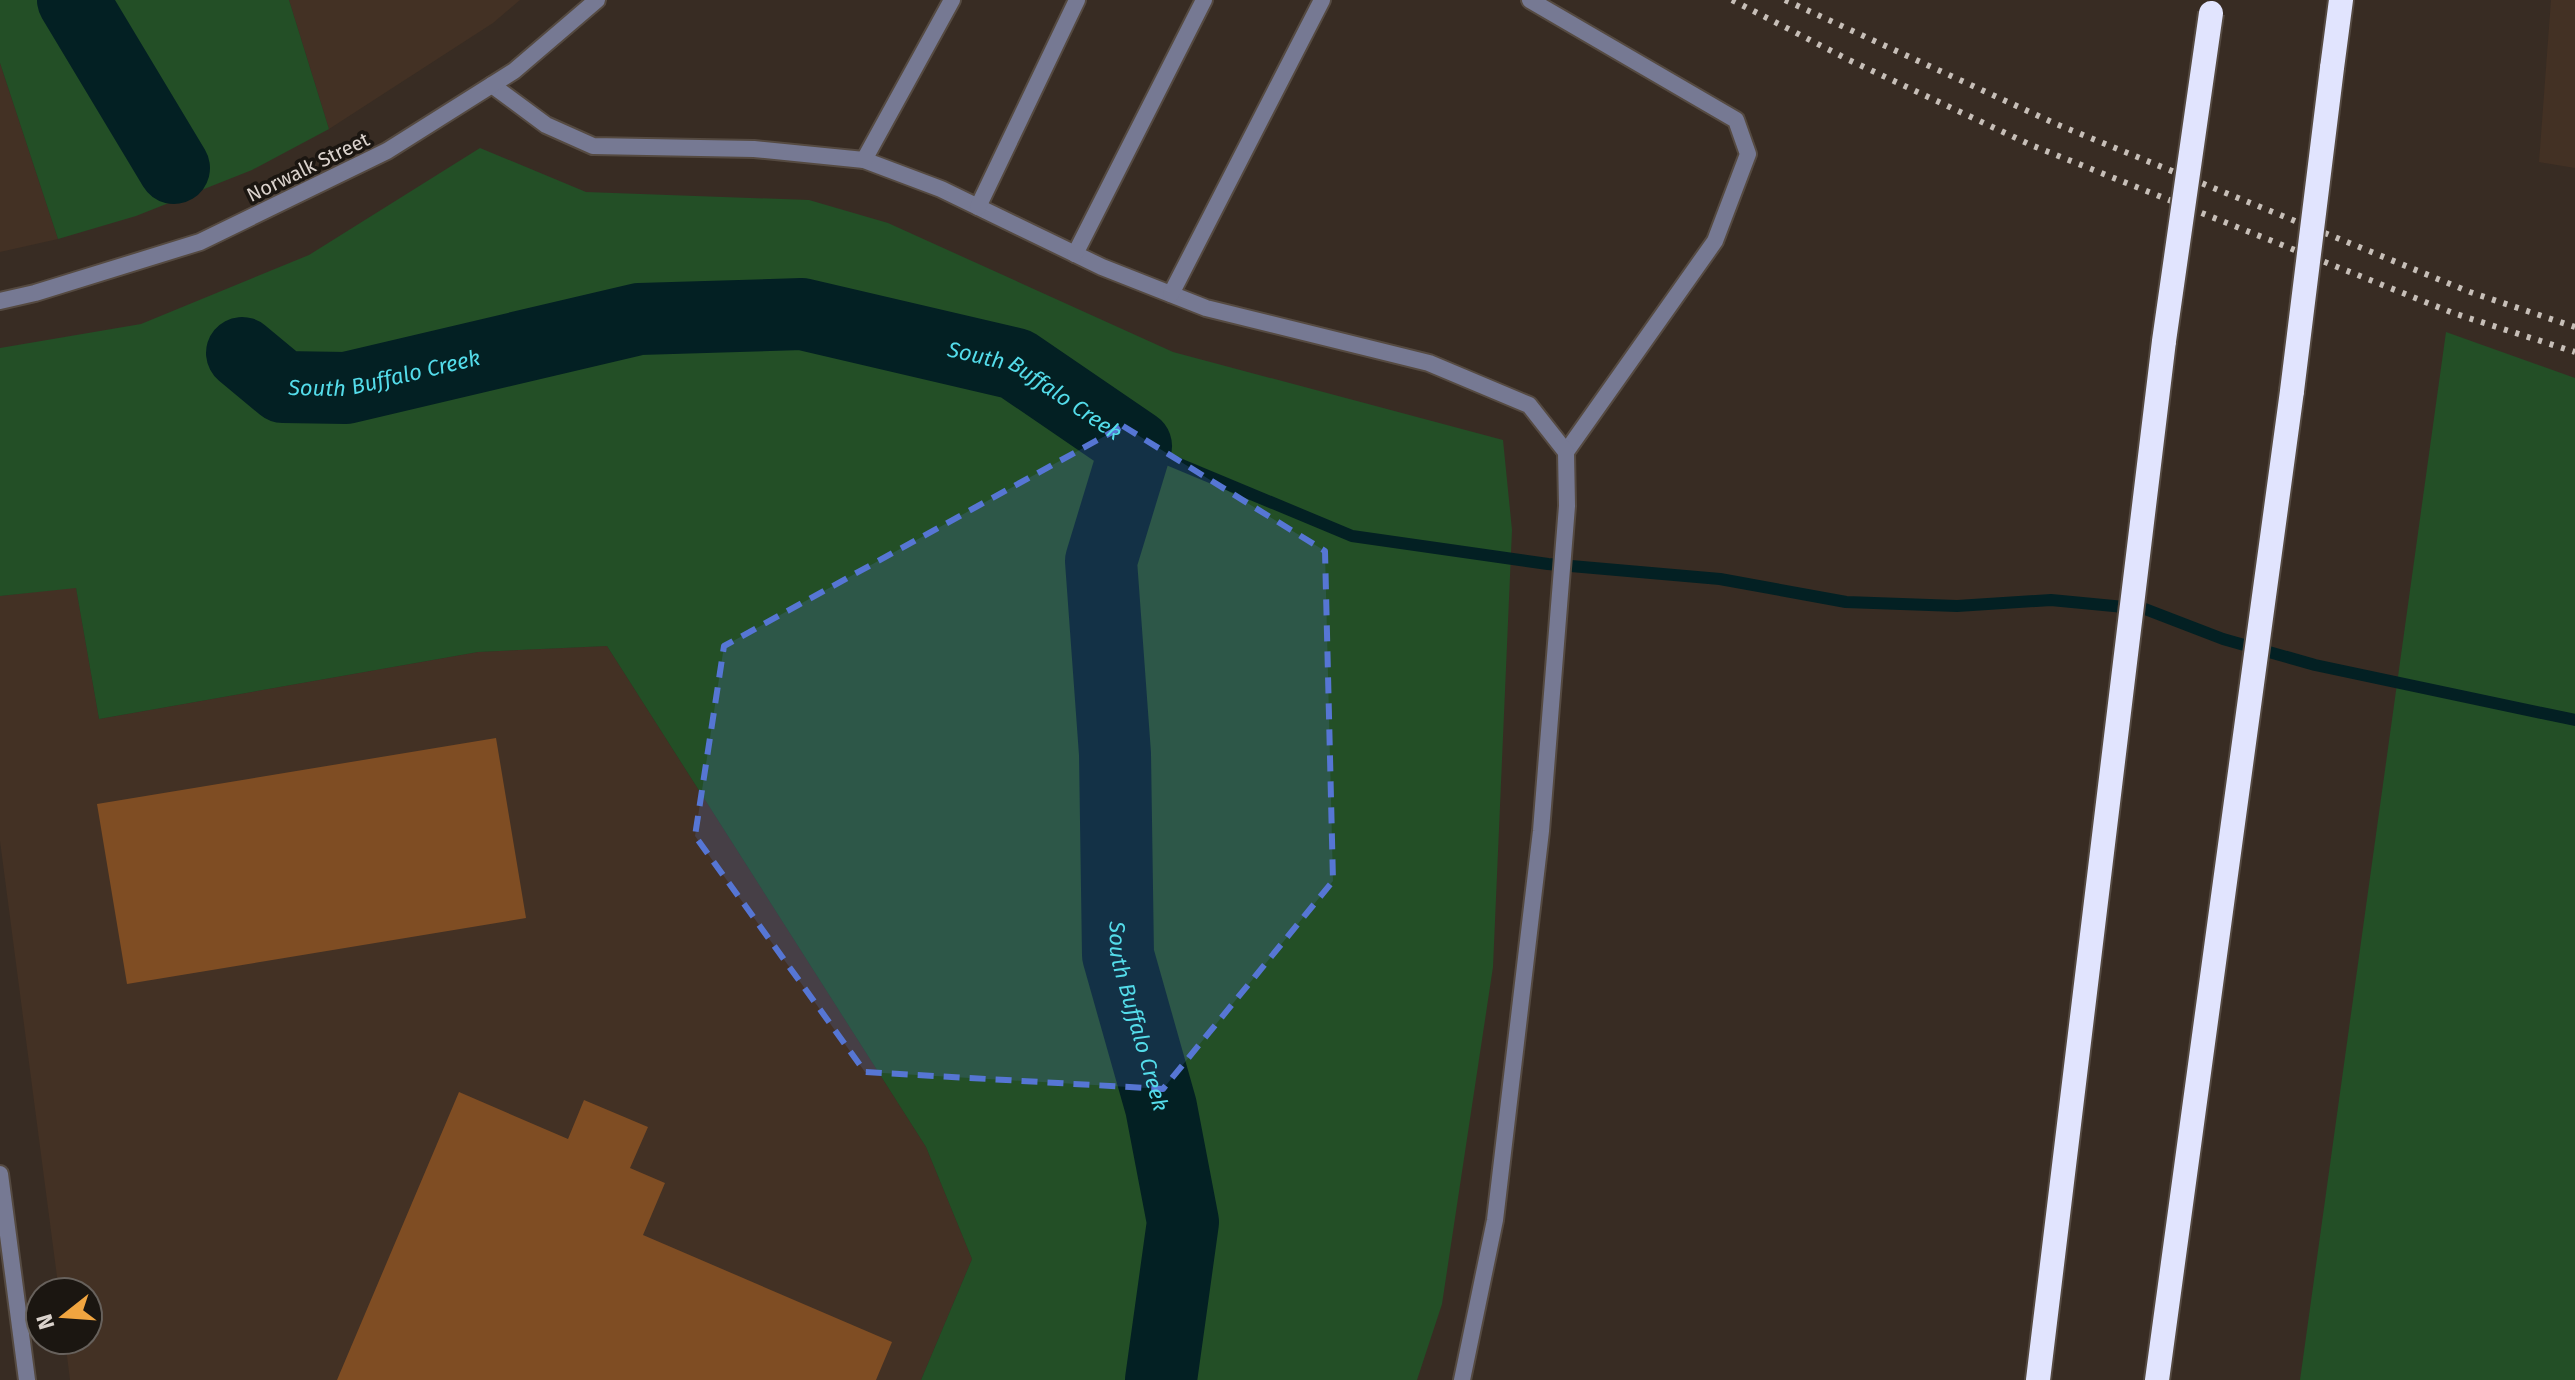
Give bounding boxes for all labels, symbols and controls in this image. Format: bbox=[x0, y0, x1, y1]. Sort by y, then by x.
street label: Norwalk Street bbox=[243, 127, 374, 207]
water label: South Buffalo Creek bbox=[944, 335, 1127, 446]
water label: South Buffalo Creek bbox=[287, 344, 483, 402]
water label: South Buffalo Creek bbox=[1103, 920, 1174, 1114]
north arrow bbox=[24, 1276, 104, 1356]
text: N bbox=[30, 1311, 60, 1333]

